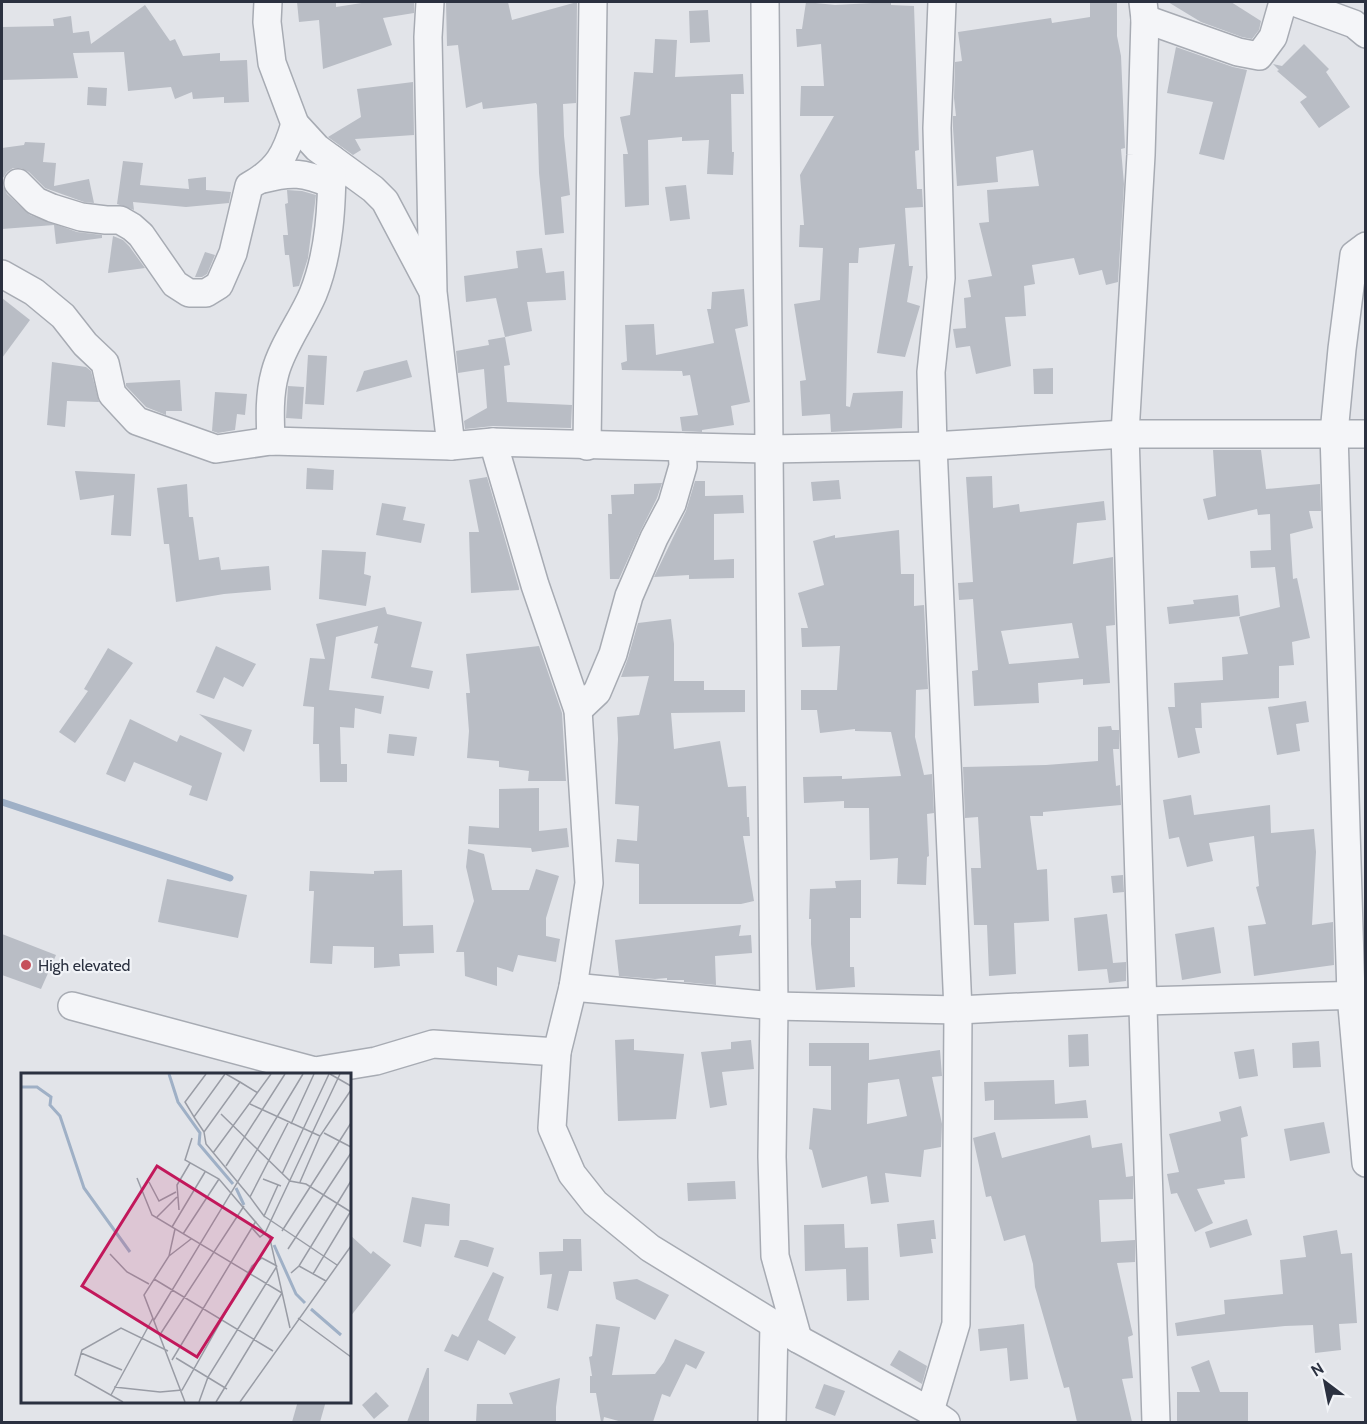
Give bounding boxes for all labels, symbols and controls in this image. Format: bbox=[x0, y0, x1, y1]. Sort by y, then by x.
place label: High elevated bbox=[38, 956, 131, 975]
marker: High elevated bbox=[19, 958, 33, 972]
inset map bbox=[21, 1073, 351, 1403]
north arrow bbox=[1295, 1352, 1355, 1412]
text: N bbox=[1307, 1359, 1327, 1381]

